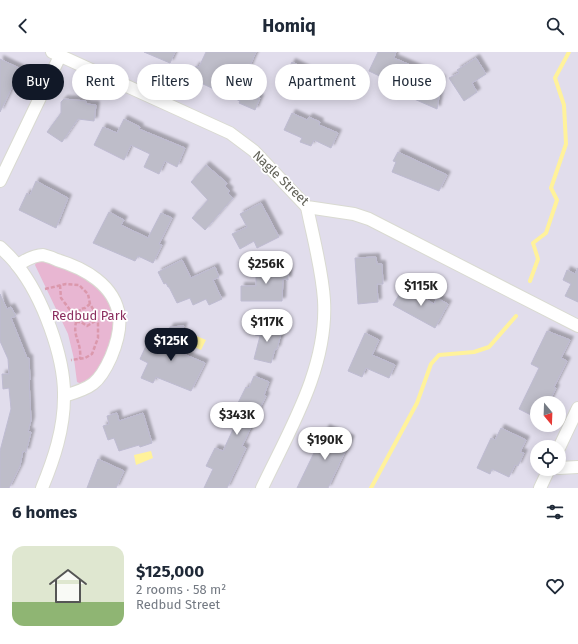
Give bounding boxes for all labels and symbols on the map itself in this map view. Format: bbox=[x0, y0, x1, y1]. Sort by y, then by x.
street label: Nagle Street bbox=[250, 148, 312, 209]
pin: $256K bbox=[238, 251, 294, 285]
pin: $115K bbox=[393, 273, 449, 307]
park label: Redbud Park bbox=[52, 308, 127, 323]
pin: $117K bbox=[239, 309, 295, 343]
pin: $125K bbox=[143, 328, 199, 362]
north arrow bbox=[530, 396, 566, 432]
pin: $343K bbox=[209, 402, 265, 436]
pin: $190K bbox=[297, 427, 353, 461]

